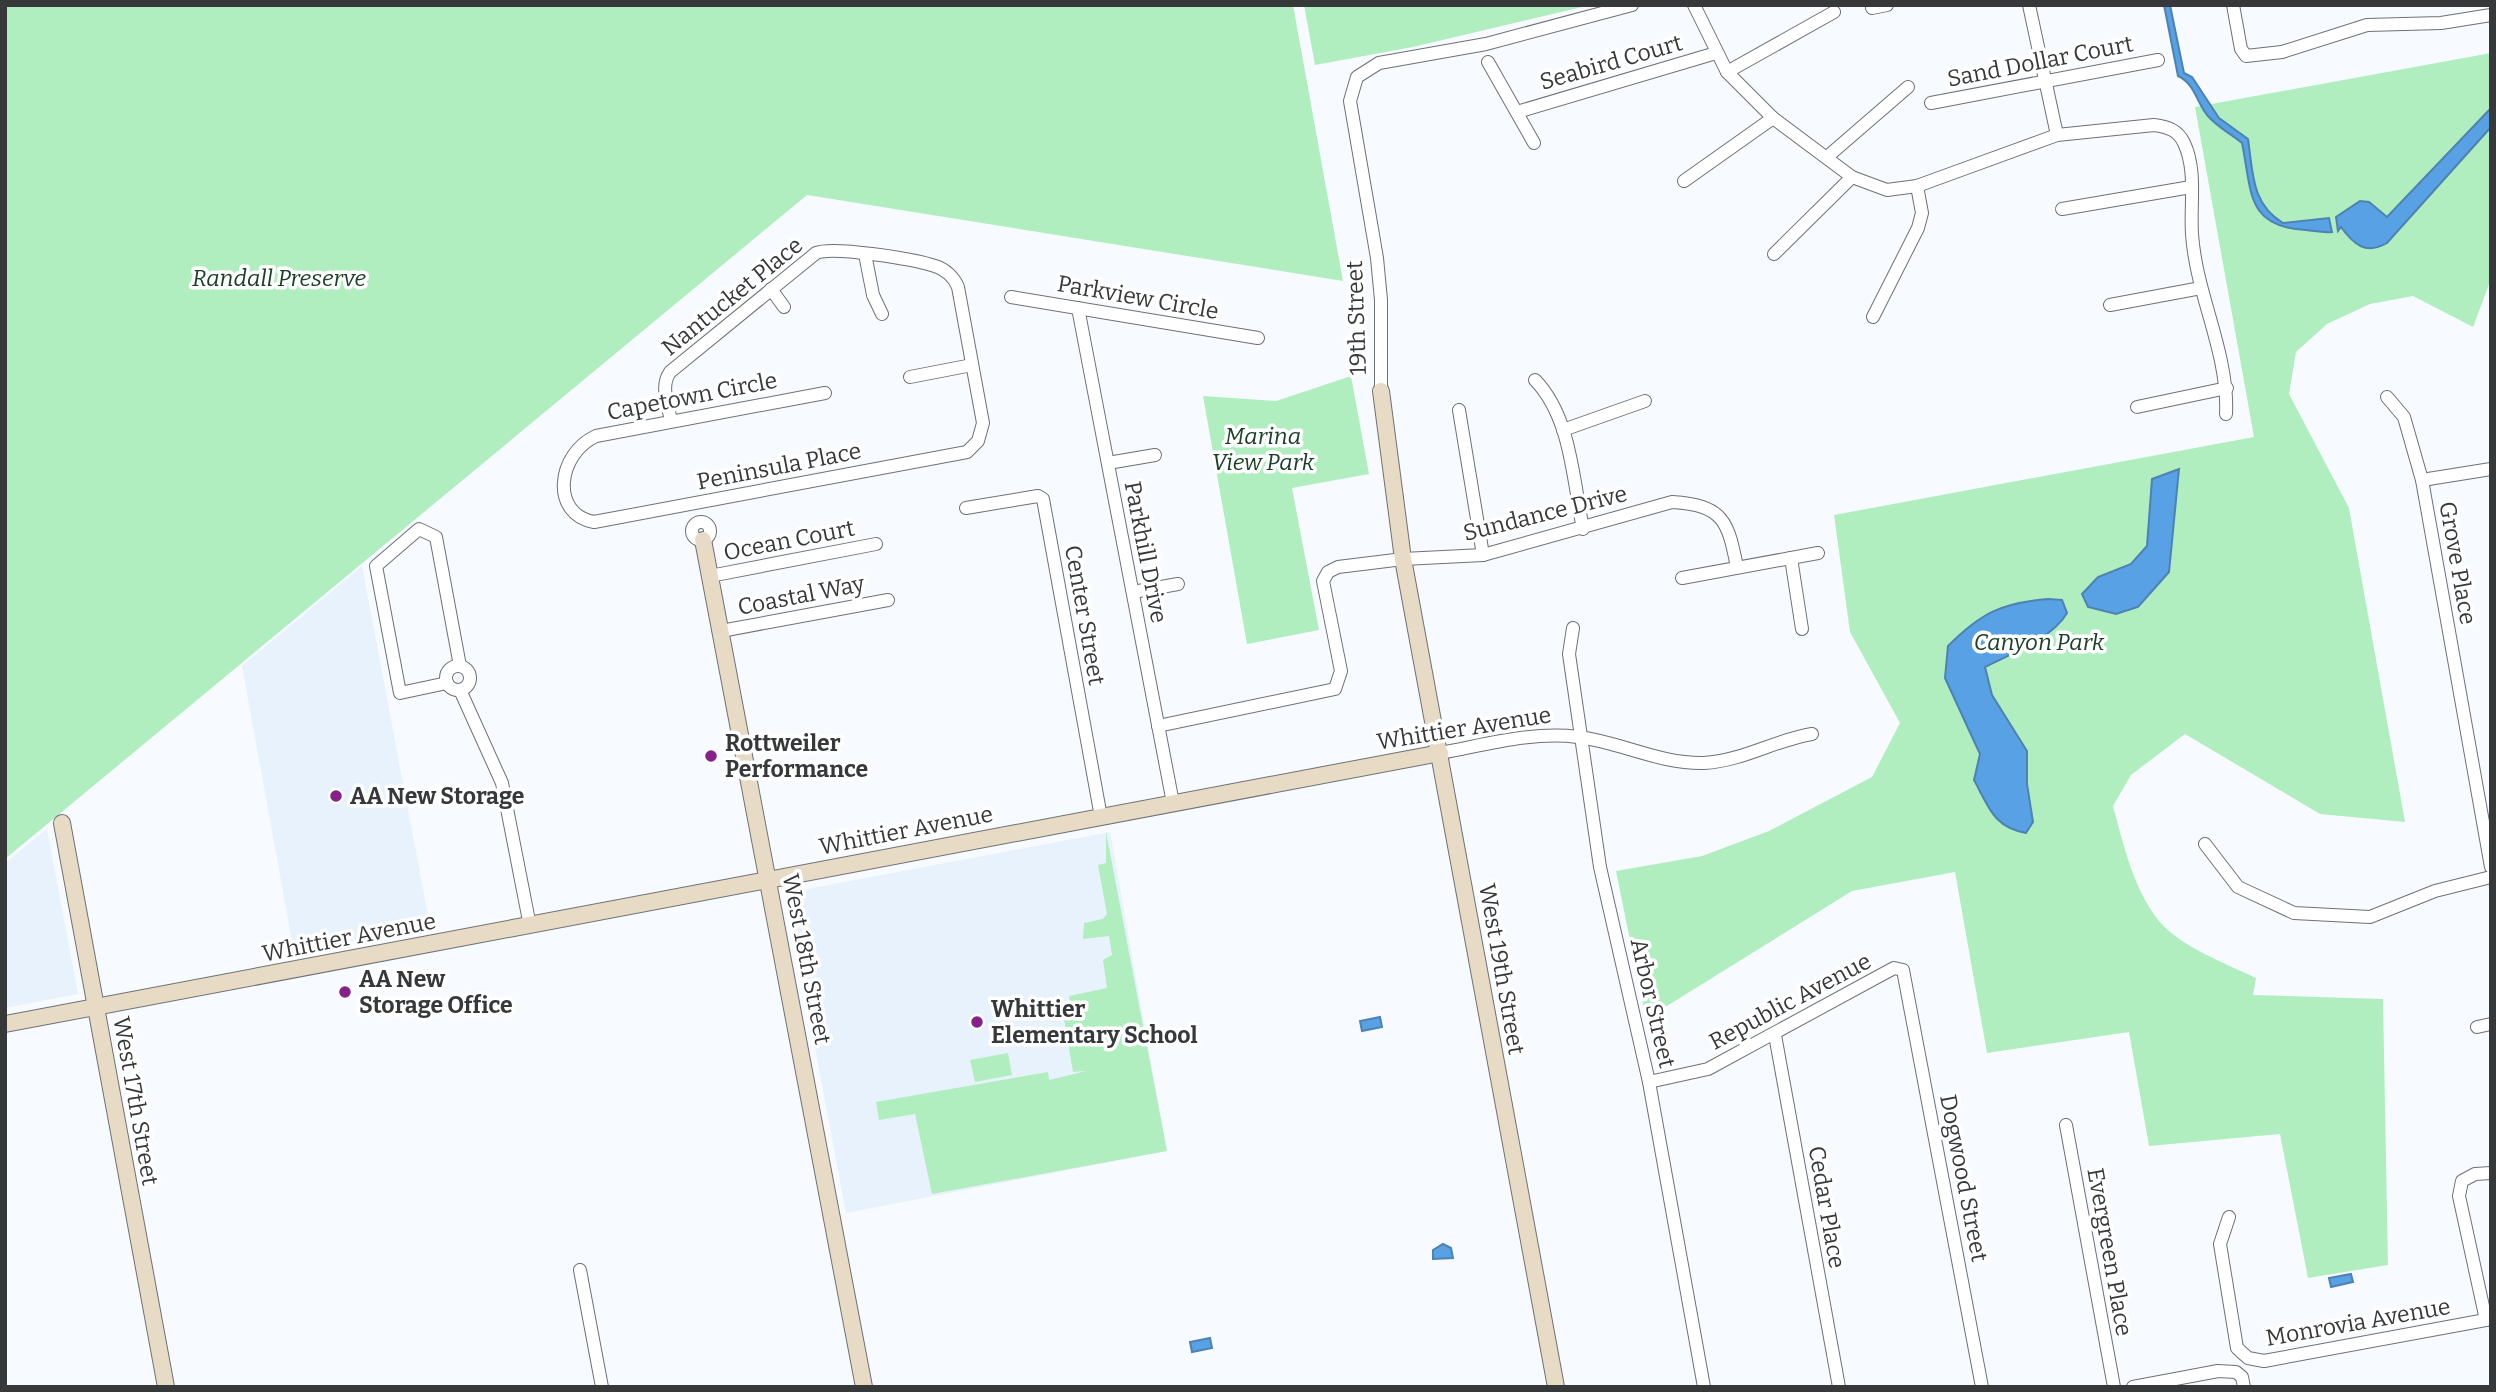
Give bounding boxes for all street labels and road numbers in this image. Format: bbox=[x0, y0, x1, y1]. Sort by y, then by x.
street label: Seabird Court bbox=[1537, 28, 1685, 96]
street label: Sand Dollar Court bbox=[1945, 29, 2135, 93]
street label: Nantucket Place bbox=[656, 231, 808, 361]
street label: 19th Street bbox=[1340, 260, 1372, 376]
street label: Parkview Circle bbox=[1055, 269, 1221, 325]
street label: Capetown Circle bbox=[605, 366, 779, 426]
street label: Peninsula Place bbox=[694, 436, 864, 496]
street label: Parkhill Drive bbox=[1119, 479, 1173, 625]
street label: Sundance Drive bbox=[1460, 479, 1630, 547]
street label: Grove Place bbox=[2433, 499, 2483, 627]
street label: Ocean Court bbox=[721, 514, 857, 566]
street label: Center Street bbox=[1059, 543, 1111, 687]
street label: Coastal Way bbox=[735, 569, 868, 621]
street label: Whittier Avenue bbox=[1375, 700, 1553, 756]
street label: Whittier Avenue bbox=[817, 799, 995, 861]
street label: West 18th Street bbox=[777, 871, 837, 1047]
street label: West 19th Street bbox=[1473, 881, 1531, 1057]
street label: Whittier Avenue bbox=[260, 906, 438, 968]
street label: Arbor Street bbox=[1625, 936, 1681, 1070]
street label: Republic Avenue bbox=[1704, 947, 1876, 1055]
street label: West 17th Street bbox=[107, 1014, 165, 1188]
street label: Dogwood Street bbox=[1934, 1092, 1994, 1264]
street label: Cedar Place bbox=[1802, 1144, 1852, 1270]
street label: Evergreen Place bbox=[2081, 1166, 2139, 1338]
street label: Monrovia Avenue bbox=[2264, 1292, 2452, 1352]

